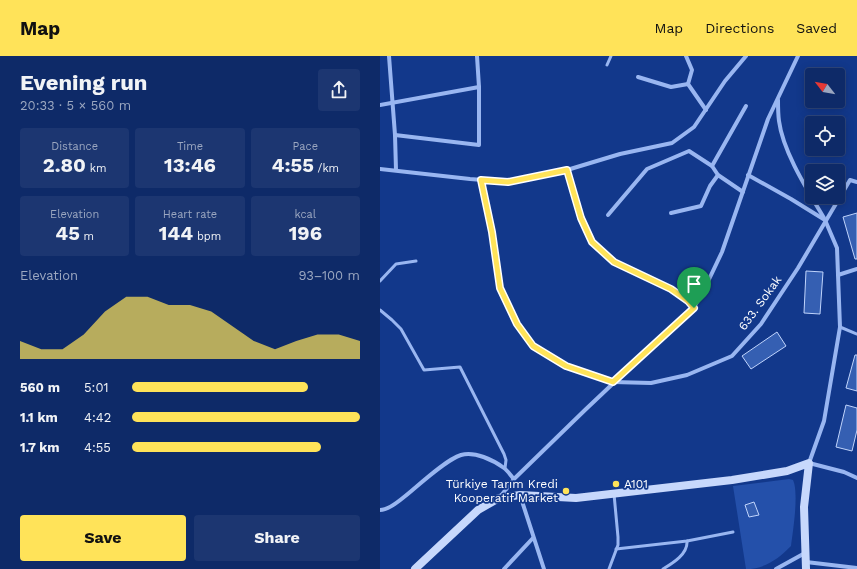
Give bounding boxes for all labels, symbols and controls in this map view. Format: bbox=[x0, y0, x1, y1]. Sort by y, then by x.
text: Map bbox=[20, 17, 60, 40]
text: Map bbox=[655, 20, 683, 36]
text: Directions bbox=[705, 20, 774, 36]
text: Saved bbox=[796, 20, 837, 36]
north arrow bbox=[805, 68, 845, 108]
map controls bbox=[805, 68, 845, 204]
button: share bbox=[318, 69, 360, 111]
text: Evening run bbox=[20, 70, 148, 95]
text: 20:33 · 5 × 560 m bbox=[20, 98, 131, 113]
button: locate bbox=[805, 116, 845, 156]
text: Distance bbox=[51, 140, 98, 153]
text: Time bbox=[177, 140, 203, 153]
text: Pace bbox=[293, 140, 318, 153]
text: 2.80 bbox=[43, 153, 86, 177]
text: 13:46 bbox=[164, 153, 216, 177]
text: 4:55 bbox=[272, 153, 314, 177]
text: km bbox=[86, 162, 106, 175]
text: /km bbox=[314, 162, 339, 175]
button: layers bbox=[805, 164, 845, 204]
text: Elevation bbox=[50, 208, 99, 221]
text: Heart rate bbox=[163, 208, 217, 221]
text: kcal bbox=[294, 208, 316, 221]
text: 45 bbox=[55, 221, 80, 245]
text: 144 bbox=[159, 221, 193, 245]
text: 196 bbox=[289, 221, 322, 245]
text: m bbox=[80, 230, 94, 243]
text: bpm bbox=[193, 230, 221, 243]
pin bbox=[677, 267, 711, 308]
text: Elevation bbox=[20, 268, 78, 283]
text: 93–100 m bbox=[298, 268, 360, 283]
icon: arrive bbox=[683, 273, 705, 295]
street label: 633. Sokak bbox=[736, 273, 785, 333]
text: 560 m bbox=[20, 380, 60, 395]
text: 5:01 bbox=[84, 380, 109, 395]
text: 1.1 km bbox=[20, 410, 58, 425]
text: 4:42 bbox=[84, 410, 111, 425]
text: 1.7 km bbox=[20, 440, 60, 455]
text: 4:55 bbox=[84, 440, 111, 455]
place label: Türkiye Tarım Kredi Kooperatif Market bbox=[446, 477, 558, 505]
place label: A101 bbox=[624, 477, 648, 491]
marker: A101 bbox=[611, 479, 621, 489]
marker: Türkiye Tarım Kredi Kooperatif Market bbox=[561, 486, 571, 496]
button: Save bbox=[20, 515, 186, 561]
button: Share bbox=[194, 515, 360, 561]

